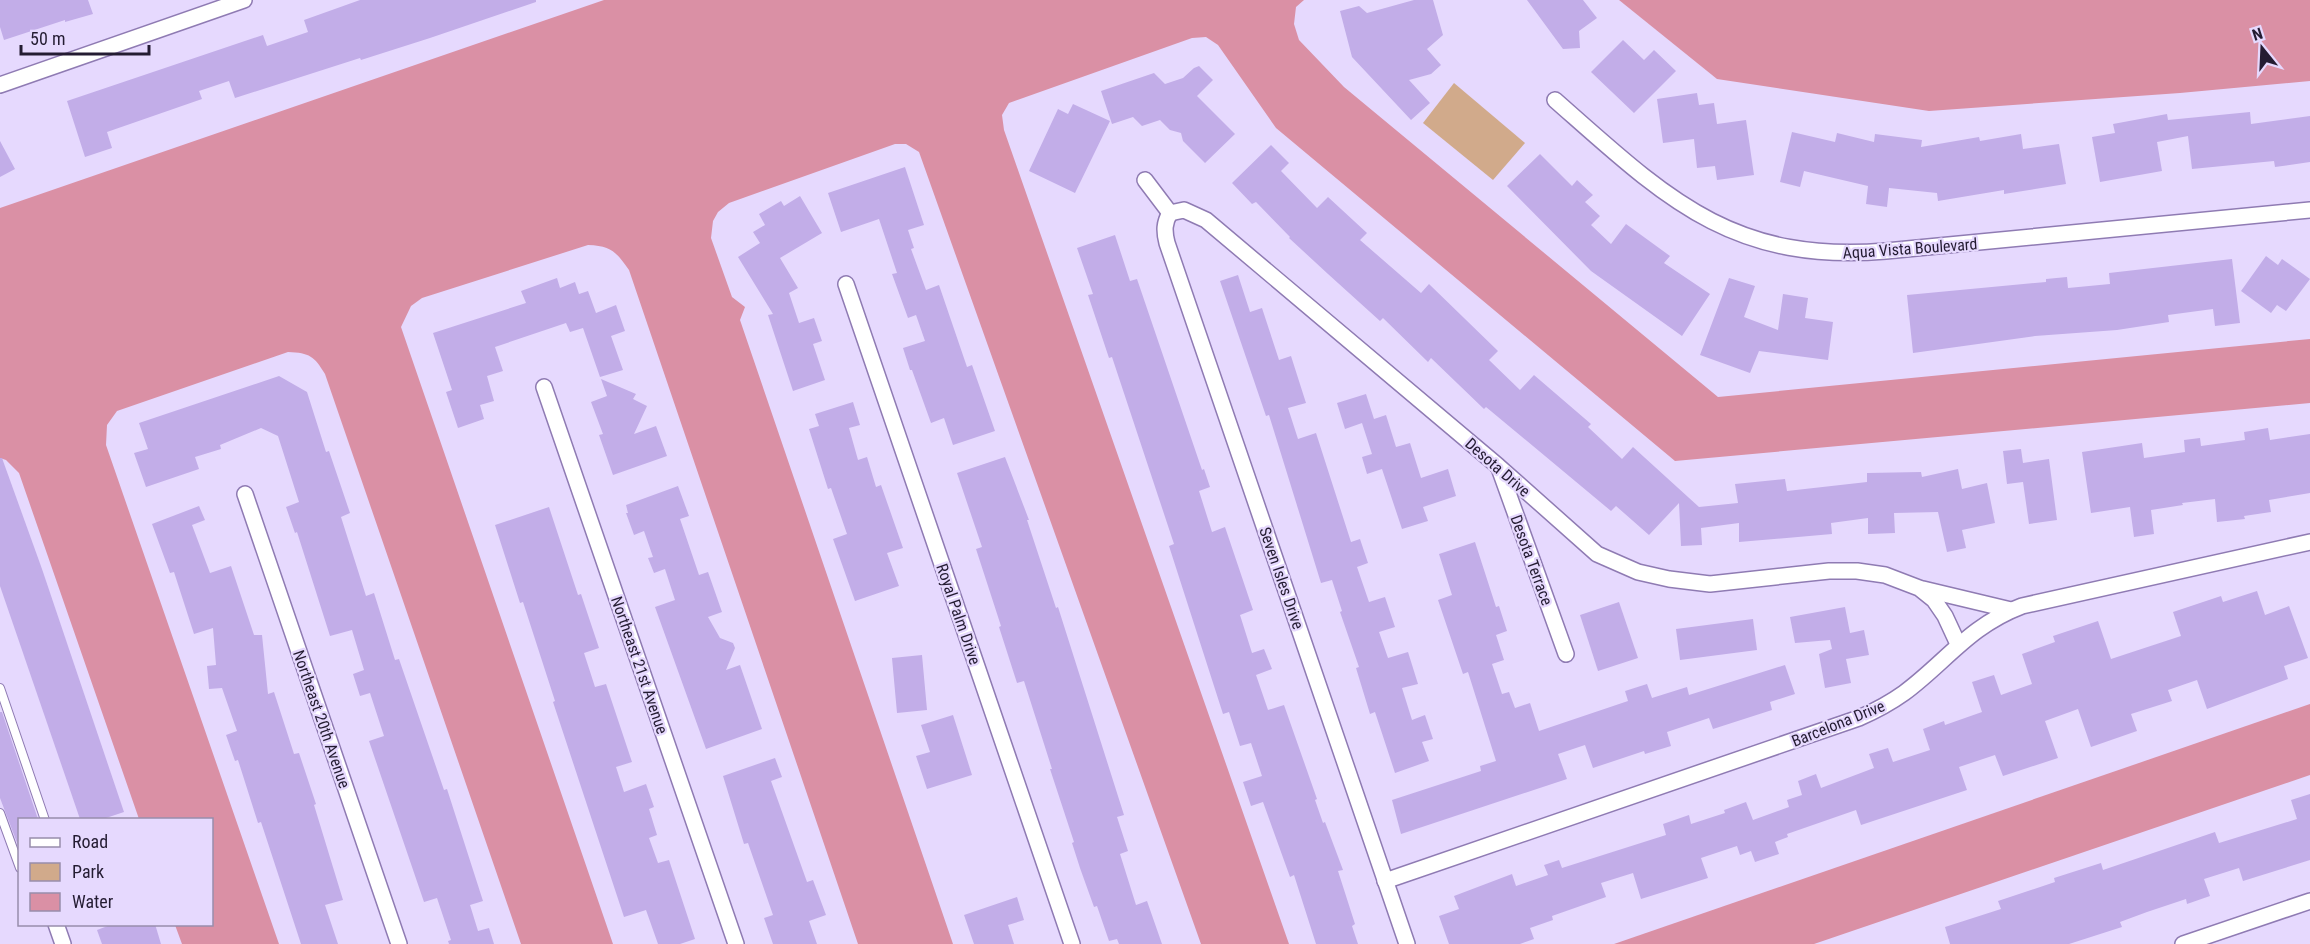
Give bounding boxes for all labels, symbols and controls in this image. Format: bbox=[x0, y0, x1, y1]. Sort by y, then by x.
scale bar bbox=[21, 18, 148, 56]
north arrow bbox=[2232, 18, 2292, 78]
text: N bbox=[2250, 24, 2265, 45]
text: 50 m bbox=[30, 28, 65, 49]
street label: Aqua Vista Boulevard bbox=[1842, 234, 1978, 263]
street label: Desota Drive bbox=[1461, 434, 1534, 501]
street label: Desota Terrace bbox=[1506, 512, 1557, 608]
street label: Seven Isles Drive bbox=[1255, 525, 1308, 632]
street label: Royal Palm Drive bbox=[932, 561, 985, 667]
street label: Northeast 21st Avenue bbox=[607, 594, 672, 736]
street label: Northeast 20th Avenue bbox=[289, 648, 354, 791]
street label: Barcelona Drive bbox=[1789, 696, 1888, 751]
legend bbox=[18, 818, 213, 926]
text: Road bbox=[72, 831, 108, 852]
text: Park bbox=[72, 861, 104, 882]
text: Water bbox=[72, 891, 114, 912]

